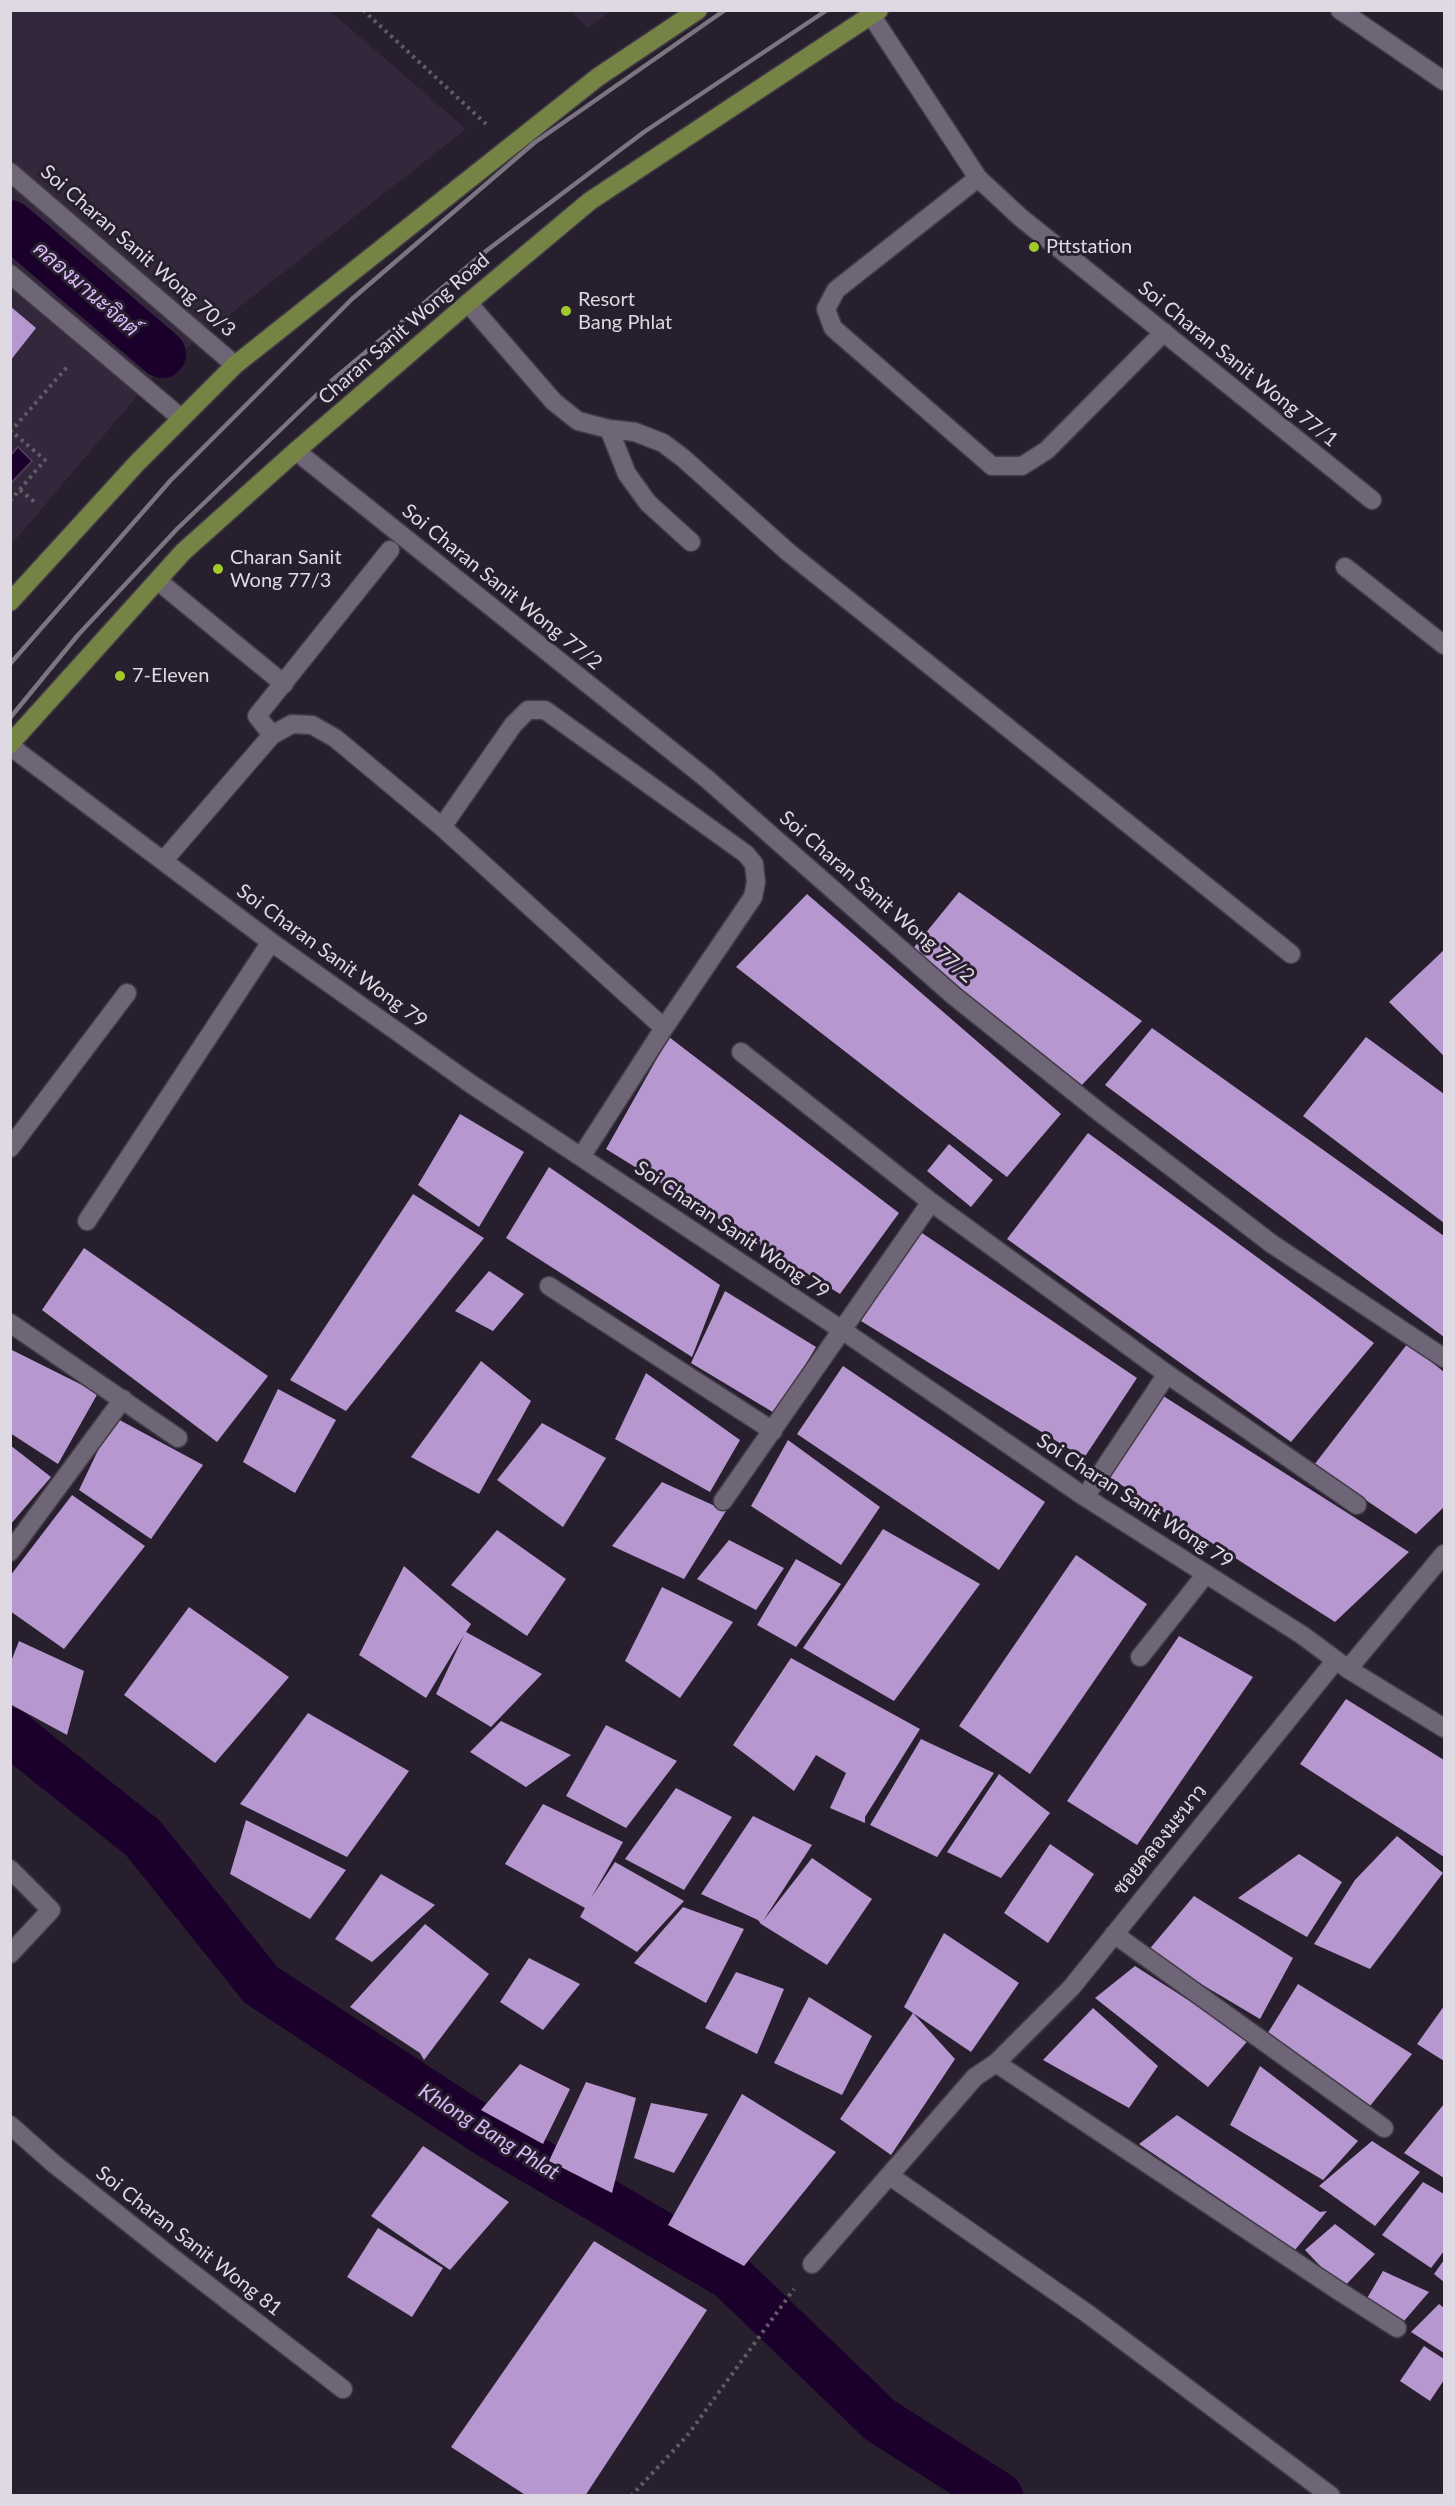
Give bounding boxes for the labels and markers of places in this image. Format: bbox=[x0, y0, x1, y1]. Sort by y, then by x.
place label: Pttstation bbox=[1046, 235, 1132, 259]
marker: Pttstation bbox=[1027, 240, 1041, 254]
place label: Resort Bang Phlat bbox=[578, 288, 672, 335]
marker: Resort Bang Phlat bbox=[559, 304, 573, 318]
place label: Charan Sanit Wong 77/3 bbox=[230, 546, 342, 593]
marker: Charan Sanit Wong 77/3 bbox=[211, 562, 225, 576]
place label: 7-Eleven bbox=[132, 664, 209, 688]
marker: 7-Eleven bbox=[113, 669, 127, 683]

